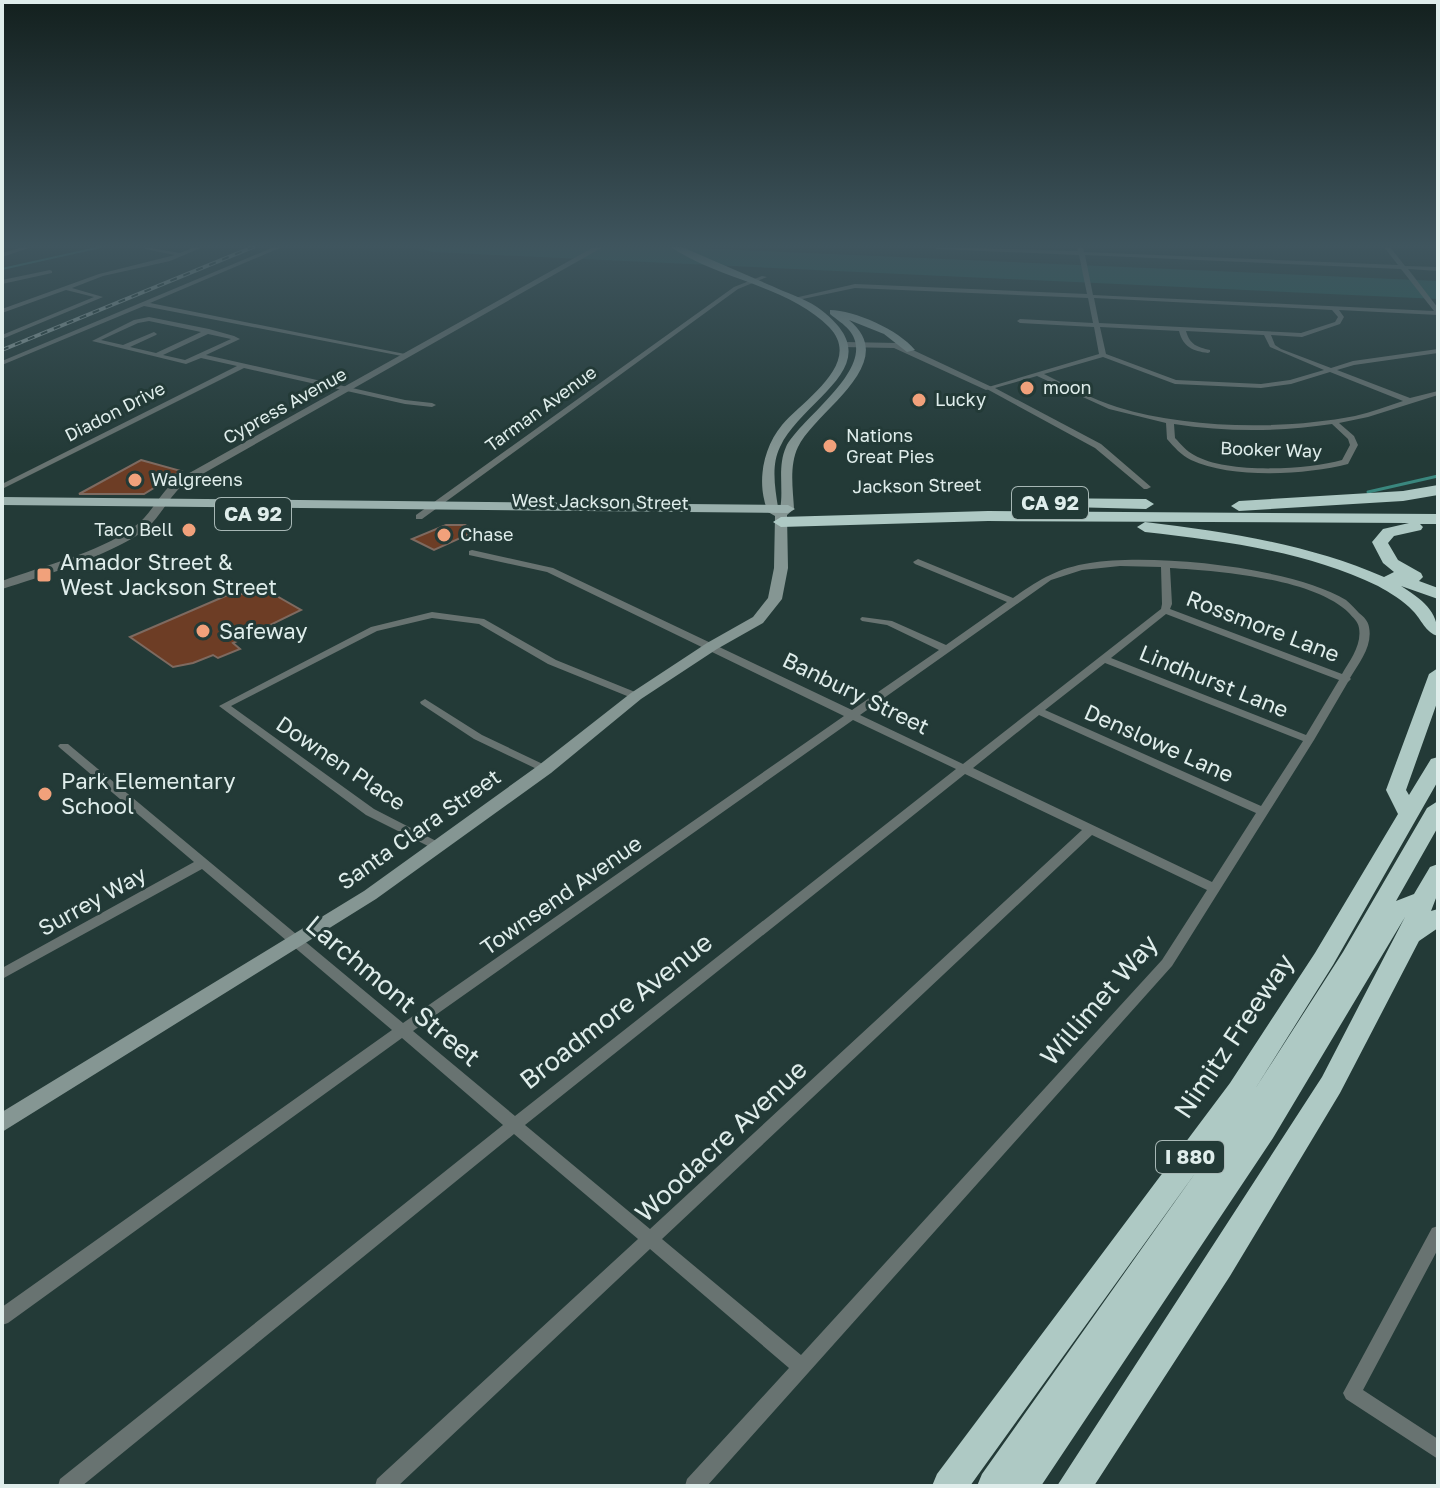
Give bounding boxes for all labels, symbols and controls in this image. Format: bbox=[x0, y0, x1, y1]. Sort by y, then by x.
street label: Tarman Avenue bbox=[481, 361, 600, 456]
street label: Cypress Avenue bbox=[219, 362, 350, 448]
street label: Diadon Drive bbox=[61, 376, 168, 446]
place label: moon bbox=[1043, 376, 1092, 398]
marker: moon bbox=[1018, 379, 1036, 397]
place label: Lucky bbox=[935, 388, 986, 410]
marker: Lucky bbox=[910, 391, 928, 409]
place label: Nations Great Pies bbox=[846, 424, 934, 467]
street label: Booker Way bbox=[1220, 436, 1322, 462]
marker: Nations Great Pies bbox=[821, 437, 839, 455]
place label: Walgreens bbox=[151, 468, 243, 490]
marker: Walgreens bbox=[126, 471, 144, 489]
street label: Jackson Street bbox=[852, 473, 982, 497]
road number: CA 92 bbox=[1012, 487, 1088, 519]
street label: West Jackson Street bbox=[511, 488, 689, 514]
road number: CA 92 bbox=[215, 498, 291, 530]
place label: Taco Bell bbox=[94, 518, 173, 540]
marker: Taco Bell bbox=[180, 521, 198, 539]
place label: Chase bbox=[460, 523, 513, 545]
marker: Chase bbox=[435, 526, 453, 544]
place label: Amador Street & West Jackson Street bbox=[60, 548, 277, 600]
marker: Amador Street & West Jackson Street bbox=[35, 566, 53, 584]
street label: Rossmore Lane bbox=[1183, 584, 1344, 667]
place label: Safeway bbox=[219, 617, 308, 644]
marker: Safeway bbox=[194, 622, 212, 640]
street label: Lindhurst Lane bbox=[1136, 638, 1293, 723]
street label: Banbury Street bbox=[779, 645, 934, 740]
street label: Denslowe Lane bbox=[1080, 698, 1238, 788]
street label: Downen Place bbox=[271, 709, 411, 816]
street label: Santa Clara Street bbox=[332, 762, 505, 895]
place label: Park Elementary School bbox=[61, 767, 235, 819]
marker: Park Elementary School bbox=[36, 785, 54, 803]
street label: Townsend Avenue bbox=[475, 829, 647, 960]
street label: Surrey Way bbox=[33, 860, 150, 941]
street label: Larchmont Street bbox=[300, 909, 487, 1073]
street label: Broadmore Avenue bbox=[513, 926, 718, 1095]
street label: Willimet Way bbox=[1033, 928, 1164, 1071]
street label: Nimitz Freeway bbox=[1167, 947, 1300, 1124]
street label: Woodacre Avenue bbox=[628, 1053, 813, 1228]
road number: I 880 bbox=[1156, 1141, 1224, 1173]

